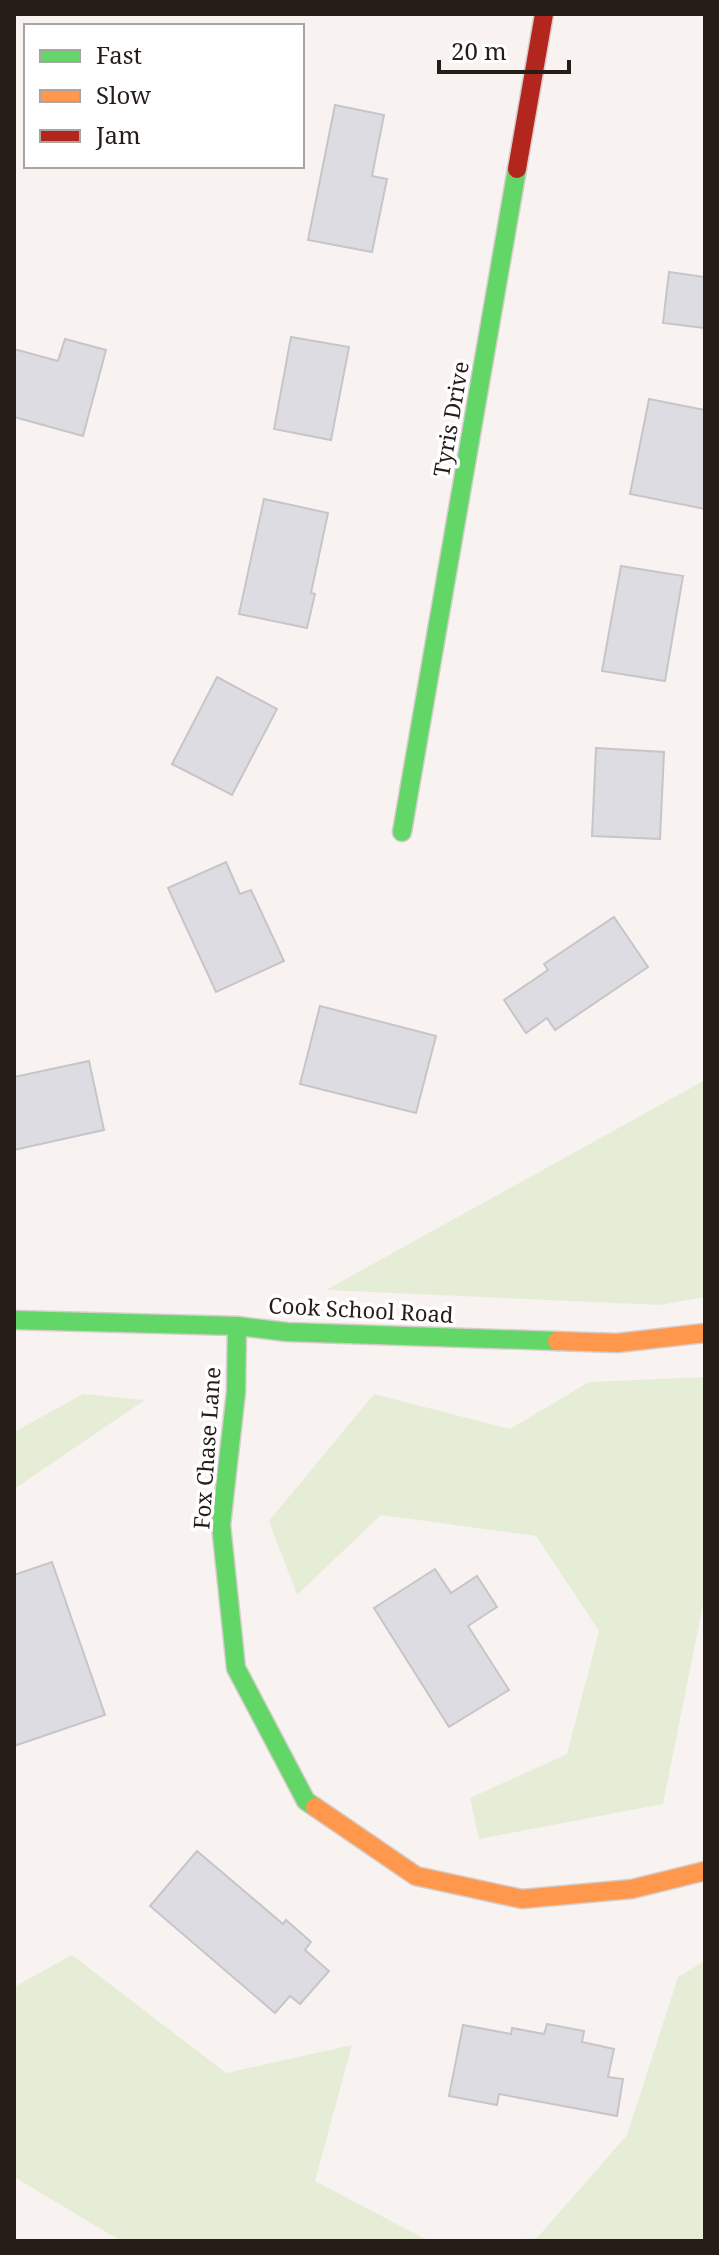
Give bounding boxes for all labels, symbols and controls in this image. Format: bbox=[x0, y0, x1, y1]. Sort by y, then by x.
legend bbox=[24, 24, 304, 168]
scale bar bbox=[439, 24, 569, 74]
text: 20 m bbox=[451, 34, 507, 67]
text: Fast bbox=[96, 38, 142, 71]
text: Slow bbox=[96, 78, 151, 111]
text: Jam bbox=[95, 118, 141, 151]
street label: Tyris Drive bbox=[425, 359, 475, 479]
street label: Cook School Road bbox=[268, 1289, 455, 1329]
street label: Fox Chase Lane bbox=[185, 1366, 227, 1530]

